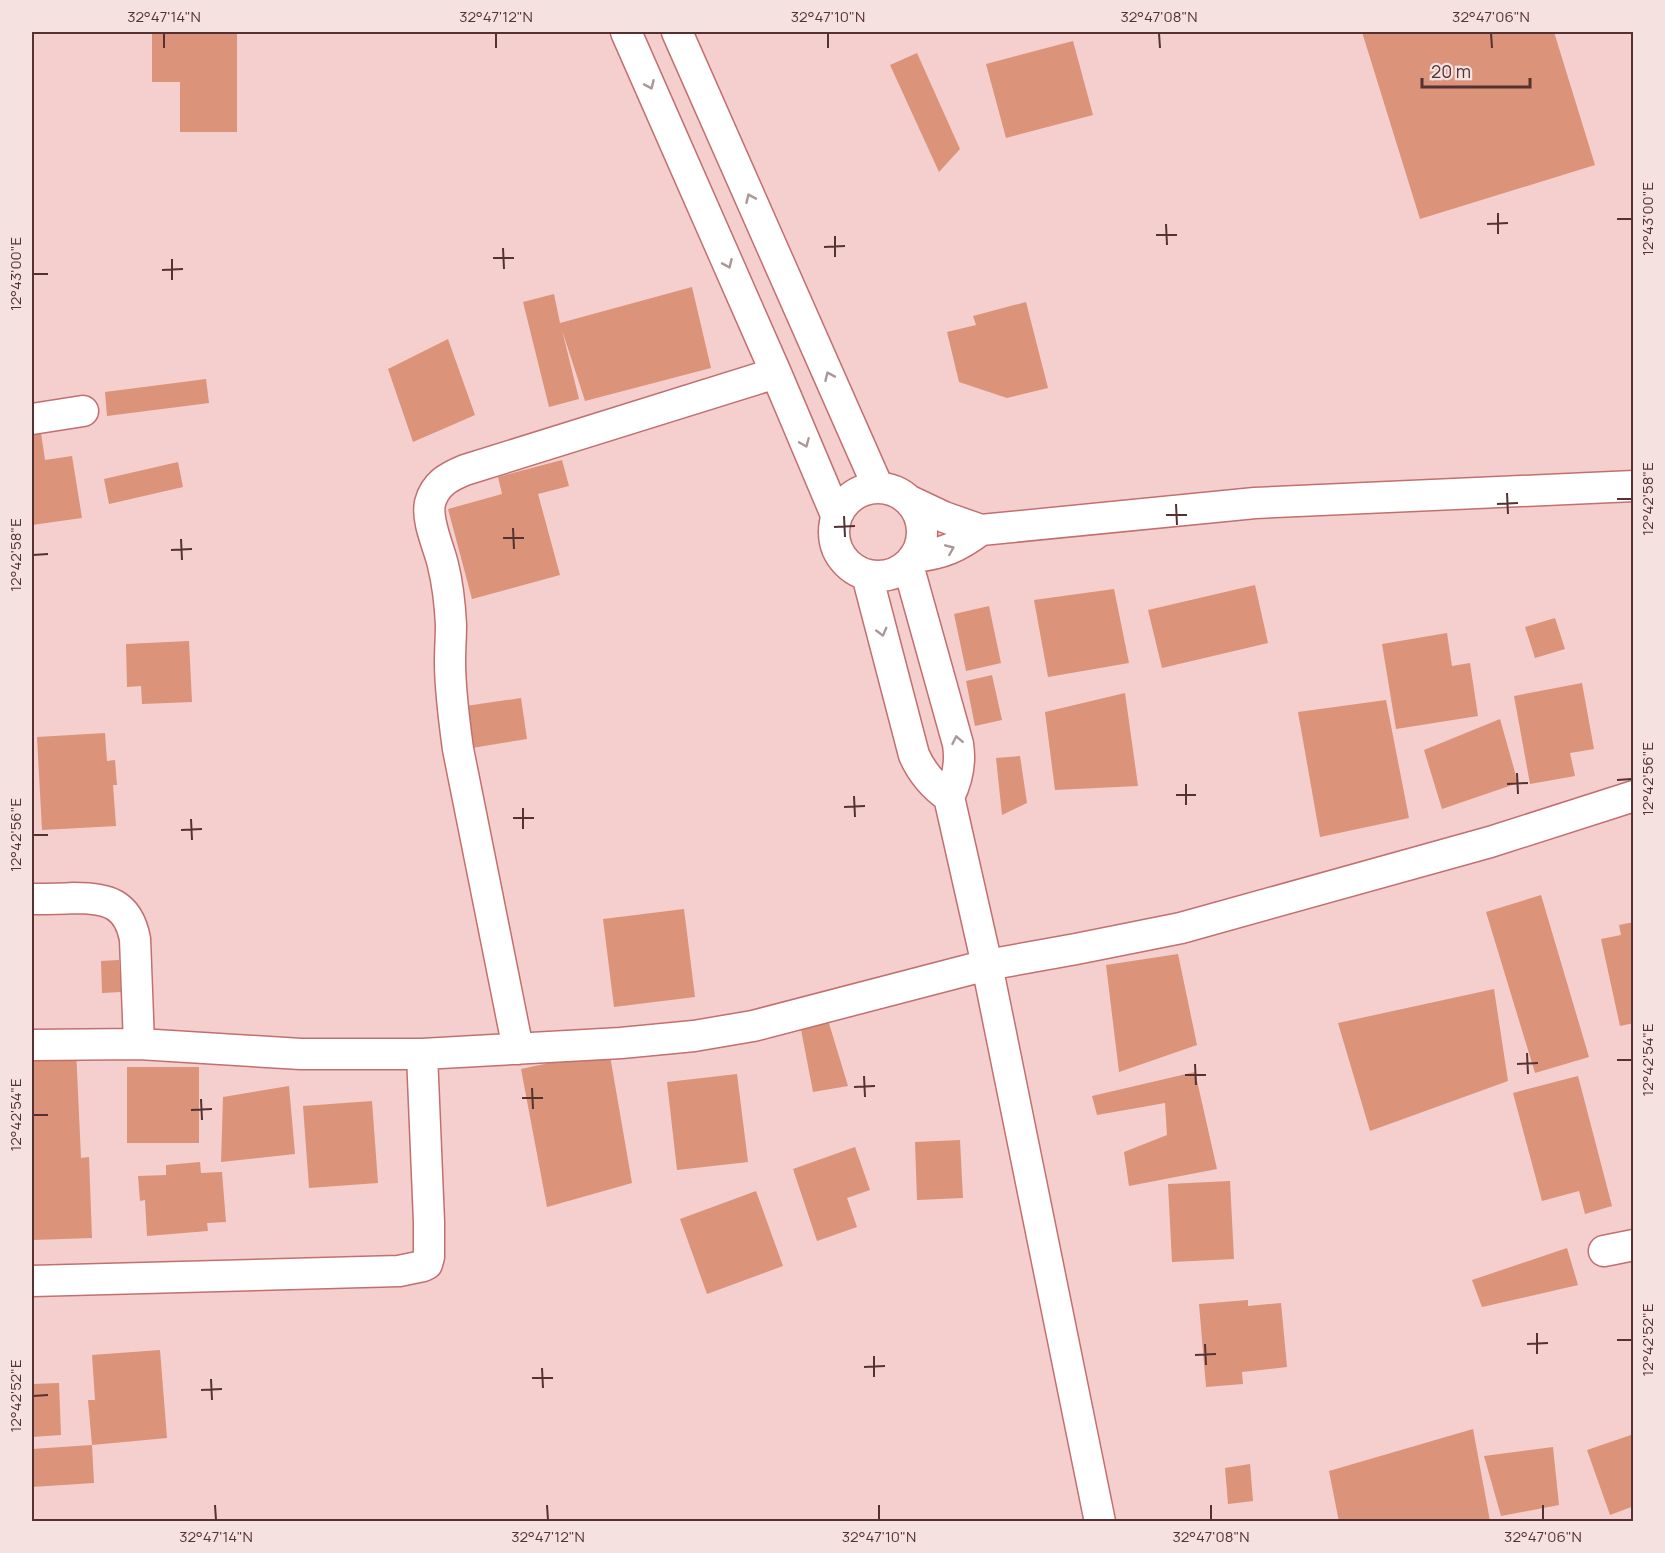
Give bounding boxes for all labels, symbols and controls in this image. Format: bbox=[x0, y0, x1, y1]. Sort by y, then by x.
text: 32°47'14"N bbox=[127, 6, 201, 27]
text: 32°47'12"N bbox=[459, 6, 533, 27]
text: 32°47'10"N bbox=[791, 6, 865, 27]
text: 32°47'08"N bbox=[1120, 6, 1198, 27]
text: 32°47'06"N bbox=[1452, 6, 1530, 27]
scale bar bbox=[1422, 51, 1530, 89]
text: 20 m bbox=[1431, 59, 1471, 83]
one-way arrow bbox=[642, 79, 654, 90]
text: 12°43'00"E bbox=[1637, 182, 1658, 256]
one-way arrow bbox=[745, 193, 757, 204]
text: 12°43'00"E bbox=[5, 237, 26, 311]
one-way arrow bbox=[721, 257, 733, 268]
one-way arrow bbox=[824, 371, 836, 382]
one-way arrow bbox=[798, 436, 810, 447]
text: 12°42'58"E bbox=[1637, 462, 1658, 536]
text: 12°42'58"E bbox=[5, 518, 26, 592]
one-way arrow bbox=[943, 544, 954, 556]
one-way arrow bbox=[875, 627, 888, 637]
one-way arrow bbox=[951, 736, 964, 746]
text: 12°42'56"E bbox=[1637, 742, 1658, 816]
text: 12°42'56"E bbox=[5, 798, 26, 872]
text: 12°42'54"E bbox=[1637, 1023, 1658, 1097]
text: 12°42'54"E bbox=[5, 1078, 26, 1152]
text: 12°42'52"E bbox=[1637, 1304, 1658, 1376]
text: 12°42'52"E bbox=[5, 1360, 26, 1432]
text: 32°47'14"N bbox=[179, 1526, 253, 1547]
text: 32°47'12"N bbox=[511, 1526, 585, 1547]
text: 32°47'10"N bbox=[842, 1526, 916, 1547]
text: 32°47'08"N bbox=[1172, 1526, 1250, 1547]
text: 32°47'06"N bbox=[1504, 1526, 1582, 1547]

